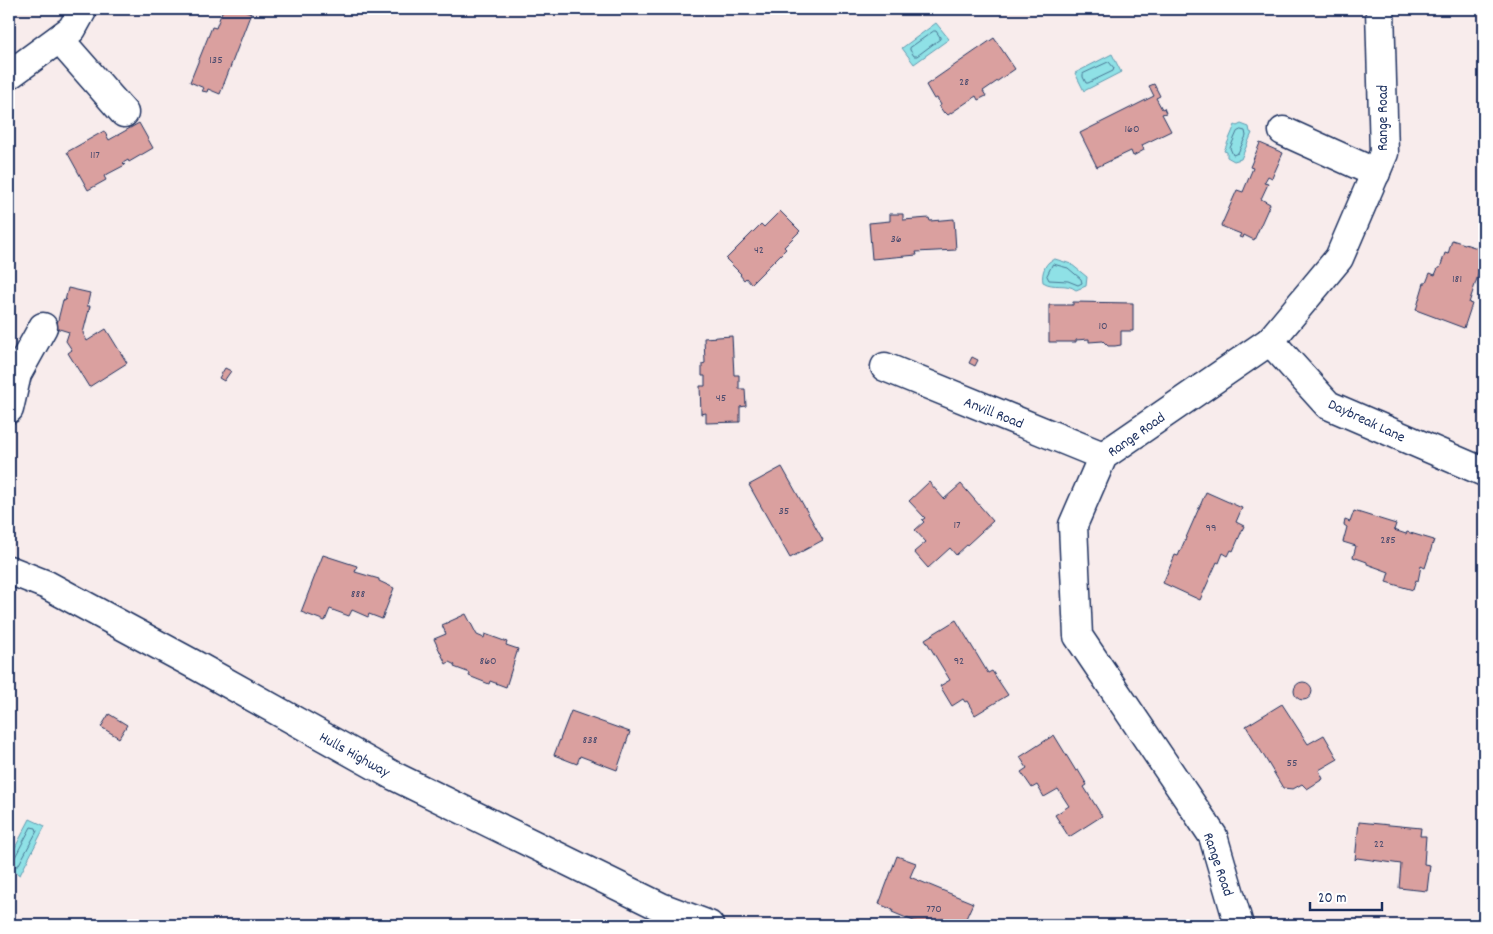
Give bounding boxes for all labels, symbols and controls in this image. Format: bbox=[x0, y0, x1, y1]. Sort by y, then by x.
house number: 135 bbox=[209, 52, 223, 69]
house number: 28 bbox=[959, 74, 969, 91]
street label: Range Road bbox=[1373, 85, 1395, 151]
house number: 160 bbox=[1124, 121, 1140, 138]
house number: 117 bbox=[90, 147, 100, 164]
house number: 36 bbox=[890, 231, 902, 248]
house number: 42 bbox=[754, 242, 764, 259]
house number: 181 bbox=[1452, 271, 1462, 288]
house number: 10 bbox=[1098, 318, 1108, 335]
house number: 45 bbox=[716, 390, 726, 407]
street label: Anvill Road bbox=[960, 392, 1026, 436]
street label: Daybreak Lane bbox=[1324, 394, 1409, 449]
street label: Range Road bbox=[1104, 408, 1170, 464]
house number: 35 bbox=[779, 503, 789, 520]
house number: 17 bbox=[953, 517, 961, 534]
house number: 99 bbox=[1206, 520, 1217, 537]
house number: 285 bbox=[1380, 532, 1396, 549]
house number: 888 bbox=[351, 586, 365, 603]
house number: 860 bbox=[479, 653, 497, 670]
house number: 92 bbox=[954, 653, 964, 670]
street label: Hulls Highway bbox=[315, 727, 394, 785]
house number: 838 bbox=[583, 732, 598, 749]
house number: 55 bbox=[1286, 755, 1298, 772]
street label: Range Road bbox=[1196, 830, 1238, 899]
house number: 22 bbox=[1374, 836, 1384, 853]
scale bar bbox=[1310, 879, 1383, 911]
text: 20 m bbox=[1318, 888, 1346, 910]
house number: 770 bbox=[926, 901, 942, 918]

